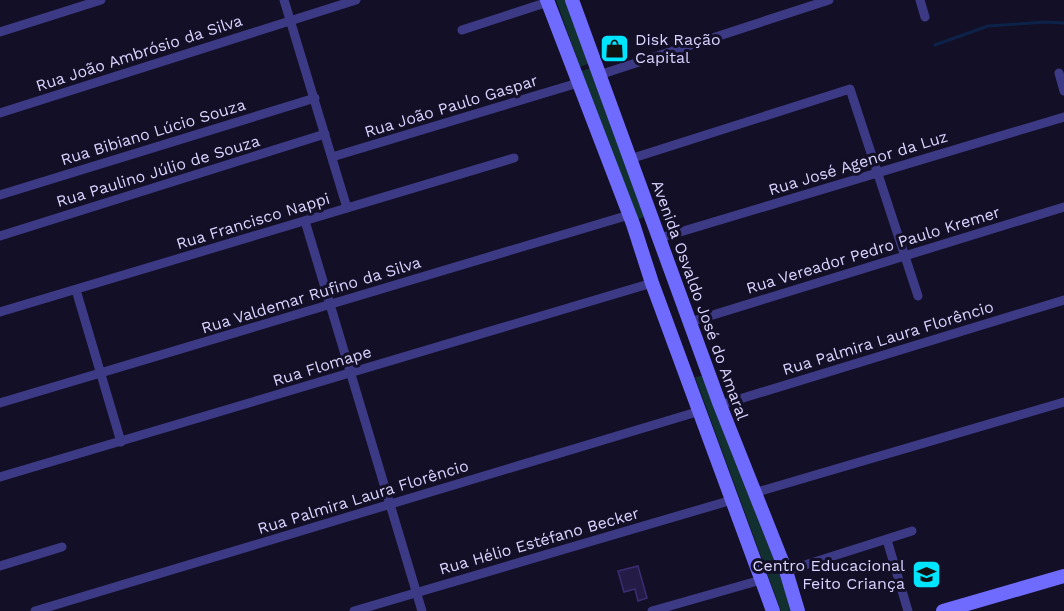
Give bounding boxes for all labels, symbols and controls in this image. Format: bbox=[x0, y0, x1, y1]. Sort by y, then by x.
street label: Rua João Ambrósio da Silva bbox=[33, 11, 245, 95]
place label: Disk Ração Capital bbox=[635, 30, 721, 67]
shop icon: Disk Ração Capital bbox=[598, 32, 630, 64]
street label: Rua João Paulo Gaspar bbox=[362, 70, 540, 141]
street label: Rua Bibiano Lúcio Souza bbox=[58, 95, 248, 169]
street label: Rua José Agenor da Luz bbox=[766, 127, 950, 199]
street label: Rua Paulino Júlio de Souza bbox=[54, 131, 262, 211]
street label: Avenida Osvaldo José do Amaral bbox=[648, 177, 752, 423]
street label: Rua Francisco Nappi bbox=[174, 189, 332, 253]
street label: Rua Vereador Pedro Paulo Kremer bbox=[744, 202, 1003, 298]
street label: Rua Valdemar Rufino da Silva bbox=[199, 252, 423, 338]
street label: Rua Palmira Laura Florêncio bbox=[780, 297, 996, 379]
street label: Rua Flomape bbox=[270, 342, 374, 390]
street label: Rua Palmira Laura Florêncio bbox=[255, 456, 471, 538]
street label: Rua Hélio Estéfano Becker bbox=[437, 503, 642, 579]
place label: Centro Educacional Feito Criança bbox=[752, 556, 905, 593]
school or university icon: Centro Educacional Feito Criança bbox=[910, 558, 942, 590]

